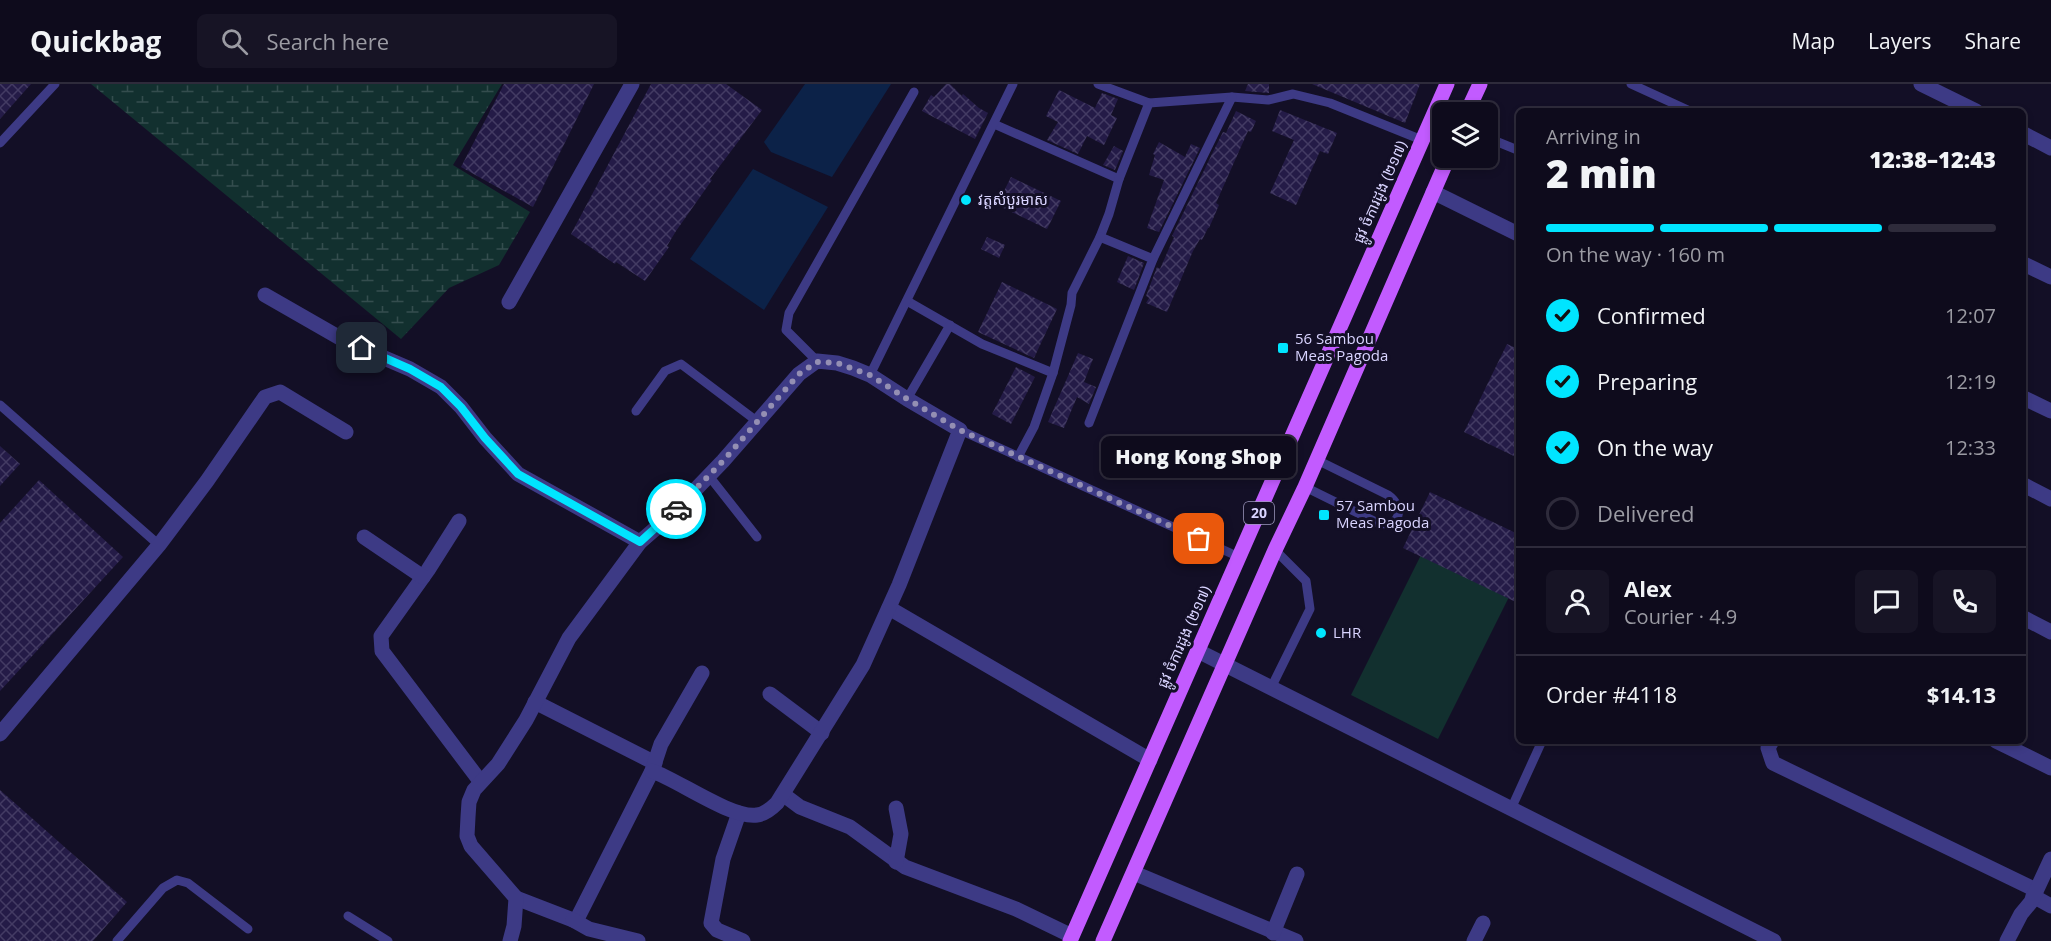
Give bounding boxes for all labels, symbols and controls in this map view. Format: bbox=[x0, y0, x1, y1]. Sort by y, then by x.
search box bbox=[197, 14, 617, 68]
text: Quickbag bbox=[30, 22, 161, 60]
icon: search bbox=[218, 25, 251, 58]
text: Search here bbox=[266, 26, 389, 56]
text: Map bbox=[1792, 27, 1835, 55]
text: Layers bbox=[1868, 27, 1932, 55]
text: Share bbox=[1965, 27, 2021, 55]
map controls bbox=[1432, 102, 1498, 168]
button: layers bbox=[1432, 102, 1498, 168]
text: Arriving in bbox=[1546, 123, 1641, 150]
street label: ផ្លូវ ចំការដូង (២១៧) bbox=[1348, 137, 1415, 248]
text: 12:38–12:43 bbox=[1869, 144, 1996, 174]
text: 2 min bbox=[1546, 146, 1657, 199]
place label: វត្តសំបួរមាស bbox=[978, 189, 1048, 209]
marker: វត្តសំបួរមាស bbox=[959, 193, 973, 207]
text: On the way · 160 m bbox=[1546, 241, 1725, 268]
icon: check bbox=[1546, 299, 1579, 332]
text: Confirmed bbox=[1597, 300, 1706, 330]
text: 12:07 bbox=[1945, 302, 1996, 329]
pin bbox=[336, 322, 387, 373]
place label: 56 Sambou Meas Pagoda bbox=[1295, 328, 1388, 365]
icon: home bbox=[345, 331, 378, 364]
marker: 56 Sambou Meas Pagoda bbox=[1276, 341, 1290, 355]
icon: check bbox=[1546, 365, 1579, 398]
text: Preparing bbox=[1597, 366, 1697, 396]
text: 12:19 bbox=[1945, 368, 1996, 395]
icon: check bbox=[1546, 431, 1579, 464]
text: On the way bbox=[1597, 432, 1713, 462]
text: 12:33 bbox=[1945, 434, 1996, 461]
callout: Hong Kong Shop bbox=[1102, 437, 1296, 479]
text: Hong Kong Shop bbox=[1115, 443, 1282, 470]
courier bbox=[646, 479, 706, 539]
icon: car bbox=[660, 493, 693, 526]
place label: 57 Sambou Meas Pagoda bbox=[1336, 495, 1429, 532]
text: Delivered bbox=[1597, 498, 1695, 528]
road number: 20 bbox=[1244, 502, 1274, 524]
marker: 57 Sambou Meas Pagoda bbox=[1317, 508, 1331, 522]
pin bbox=[1173, 513, 1224, 564]
icon: bag bbox=[1182, 522, 1215, 555]
button: person bbox=[1546, 570, 1609, 633]
button: chat bbox=[1855, 570, 1918, 633]
button: phone bbox=[1933, 570, 1996, 633]
text: Alex bbox=[1624, 573, 1672, 603]
street label: ផ្លូវ ចំការដូង (២១៧) bbox=[1152, 582, 1219, 693]
text: Courier · 4.9 bbox=[1624, 603, 1737, 630]
place label: LHR bbox=[1333, 622, 1362, 642]
marker: LHR bbox=[1314, 626, 1328, 640]
text: Order #4118 bbox=[1546, 679, 1677, 709]
text: $14.13 bbox=[1927, 679, 1996, 709]

